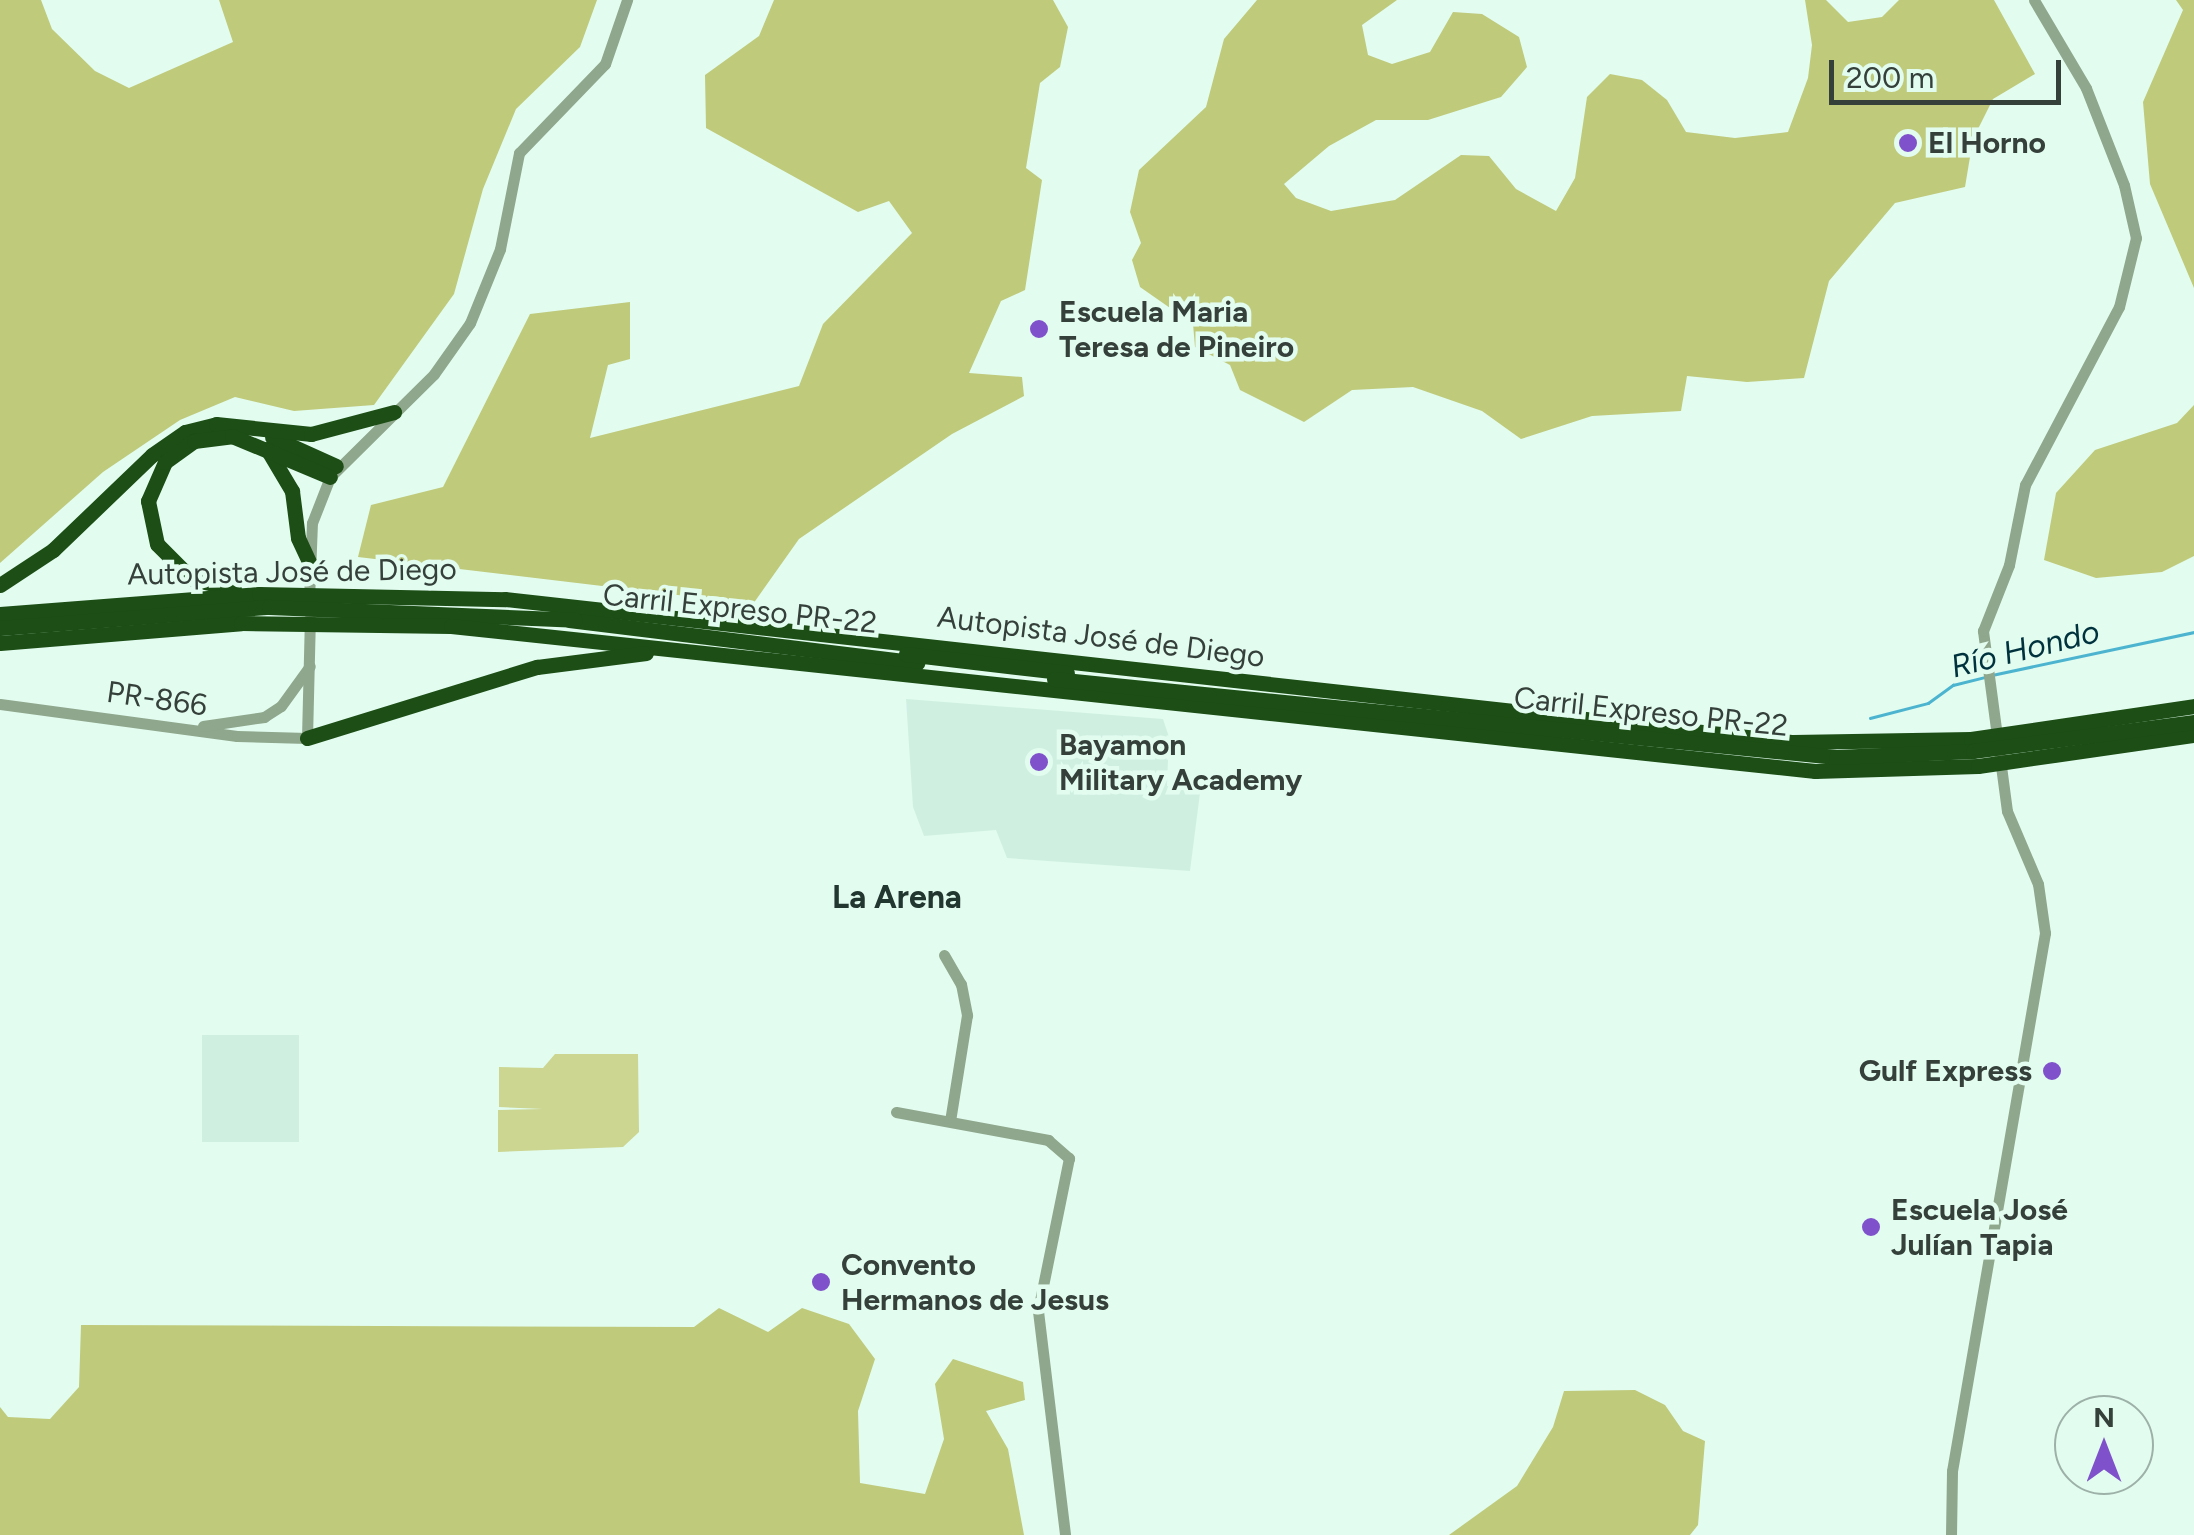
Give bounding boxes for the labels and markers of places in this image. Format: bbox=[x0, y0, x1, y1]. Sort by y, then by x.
place label: El Horno bbox=[1928, 125, 2046, 161]
marker: El Horno bbox=[1897, 132, 1919, 154]
place label: Escuela Maria Teresa de Pineiro bbox=[1059, 294, 1294, 364]
marker: Escuela Maria Teresa de Pineiro bbox=[1028, 318, 1050, 340]
place label: Bayamon Military Academy bbox=[1059, 727, 1302, 798]
marker: Bayamon Military Academy bbox=[1028, 751, 1050, 773]
place label: Gulf Express bbox=[1859, 1053, 2032, 1089]
marker: Gulf Express bbox=[2041, 1060, 2063, 1082]
place label: Escuela José Julían Tapia bbox=[1891, 1192, 2068, 1262]
marker: Escuela José Julían Tapia bbox=[1860, 1216, 1882, 1238]
place label: Convento Hermanos de Jesus bbox=[841, 1247, 1109, 1318]
marker: Convento Hermanos de Jesus bbox=[810, 1271, 832, 1293]

